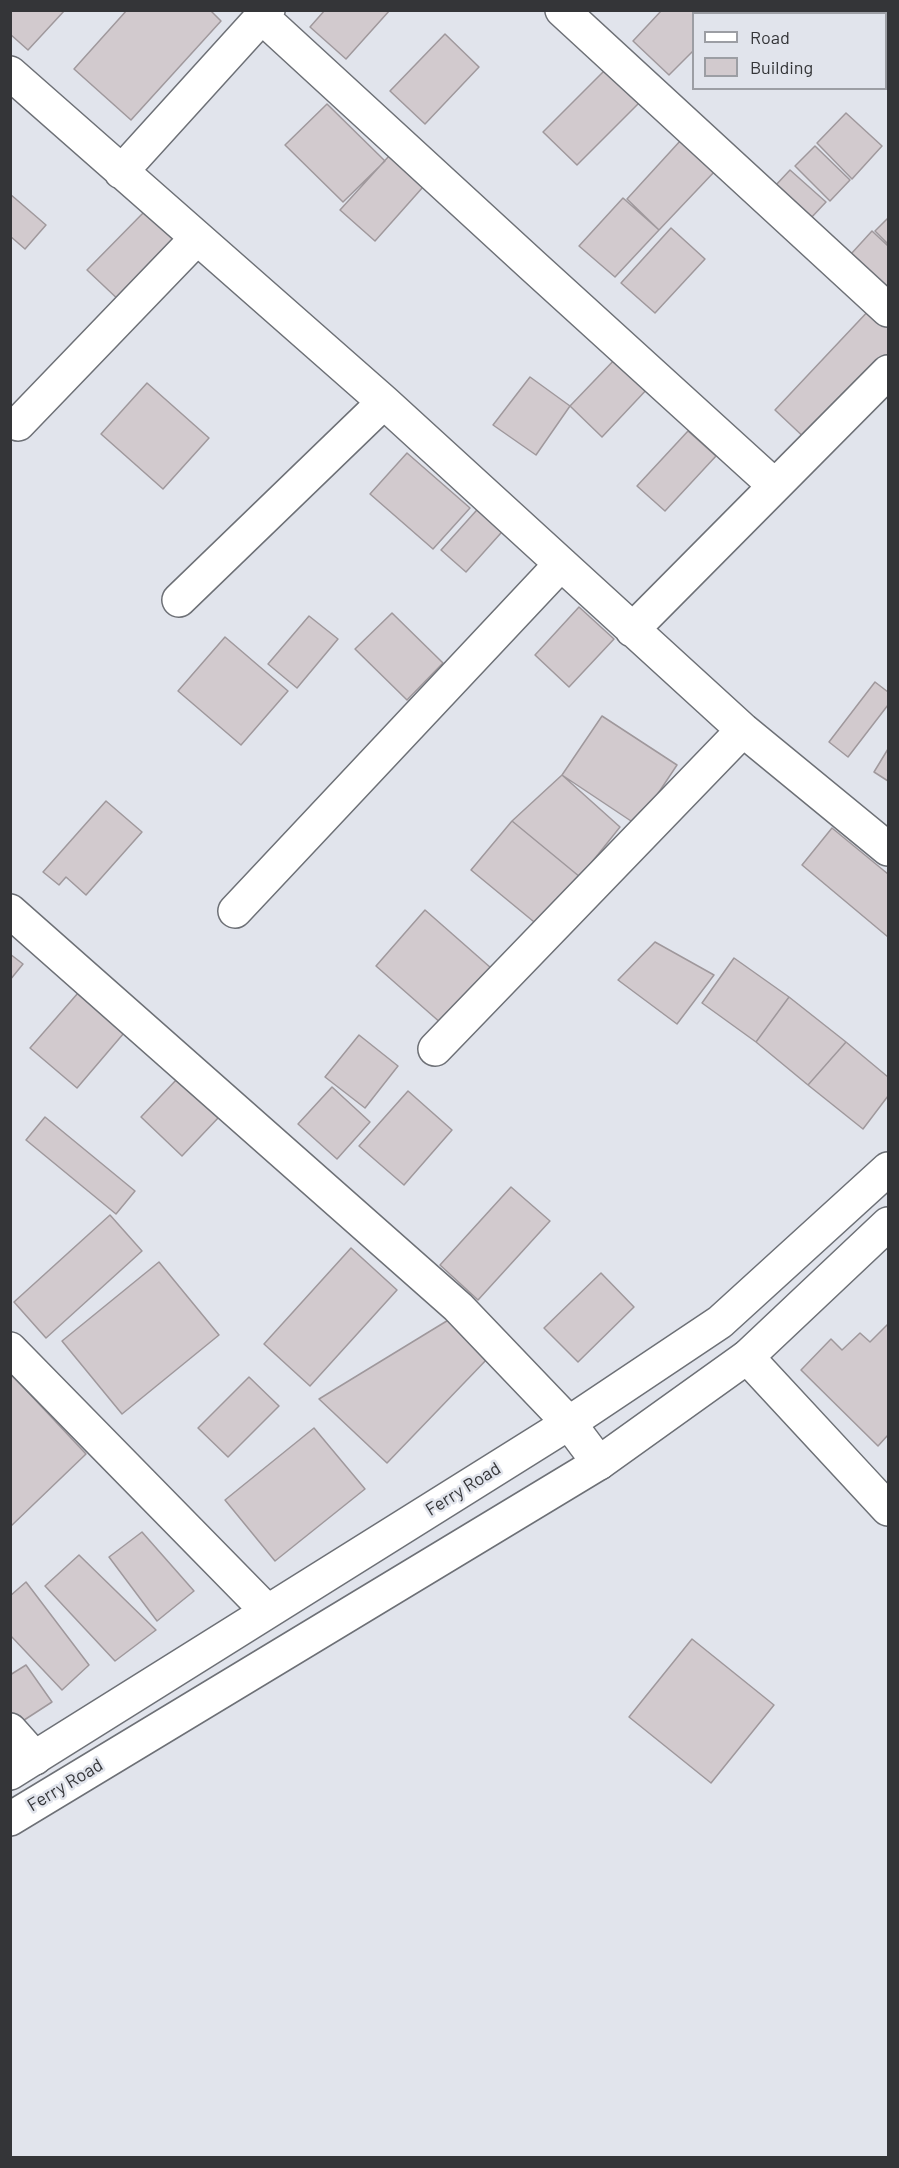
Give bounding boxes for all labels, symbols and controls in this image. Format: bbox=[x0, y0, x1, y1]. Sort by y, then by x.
legend bbox=[692, 12, 887, 90]
text: Road bbox=[750, 26, 790, 48]
text: Building bbox=[750, 56, 813, 78]
street label: Ferry Road bbox=[421, 1457, 505, 1521]
street label: Ferry Road bbox=[23, 1754, 107, 1816]

